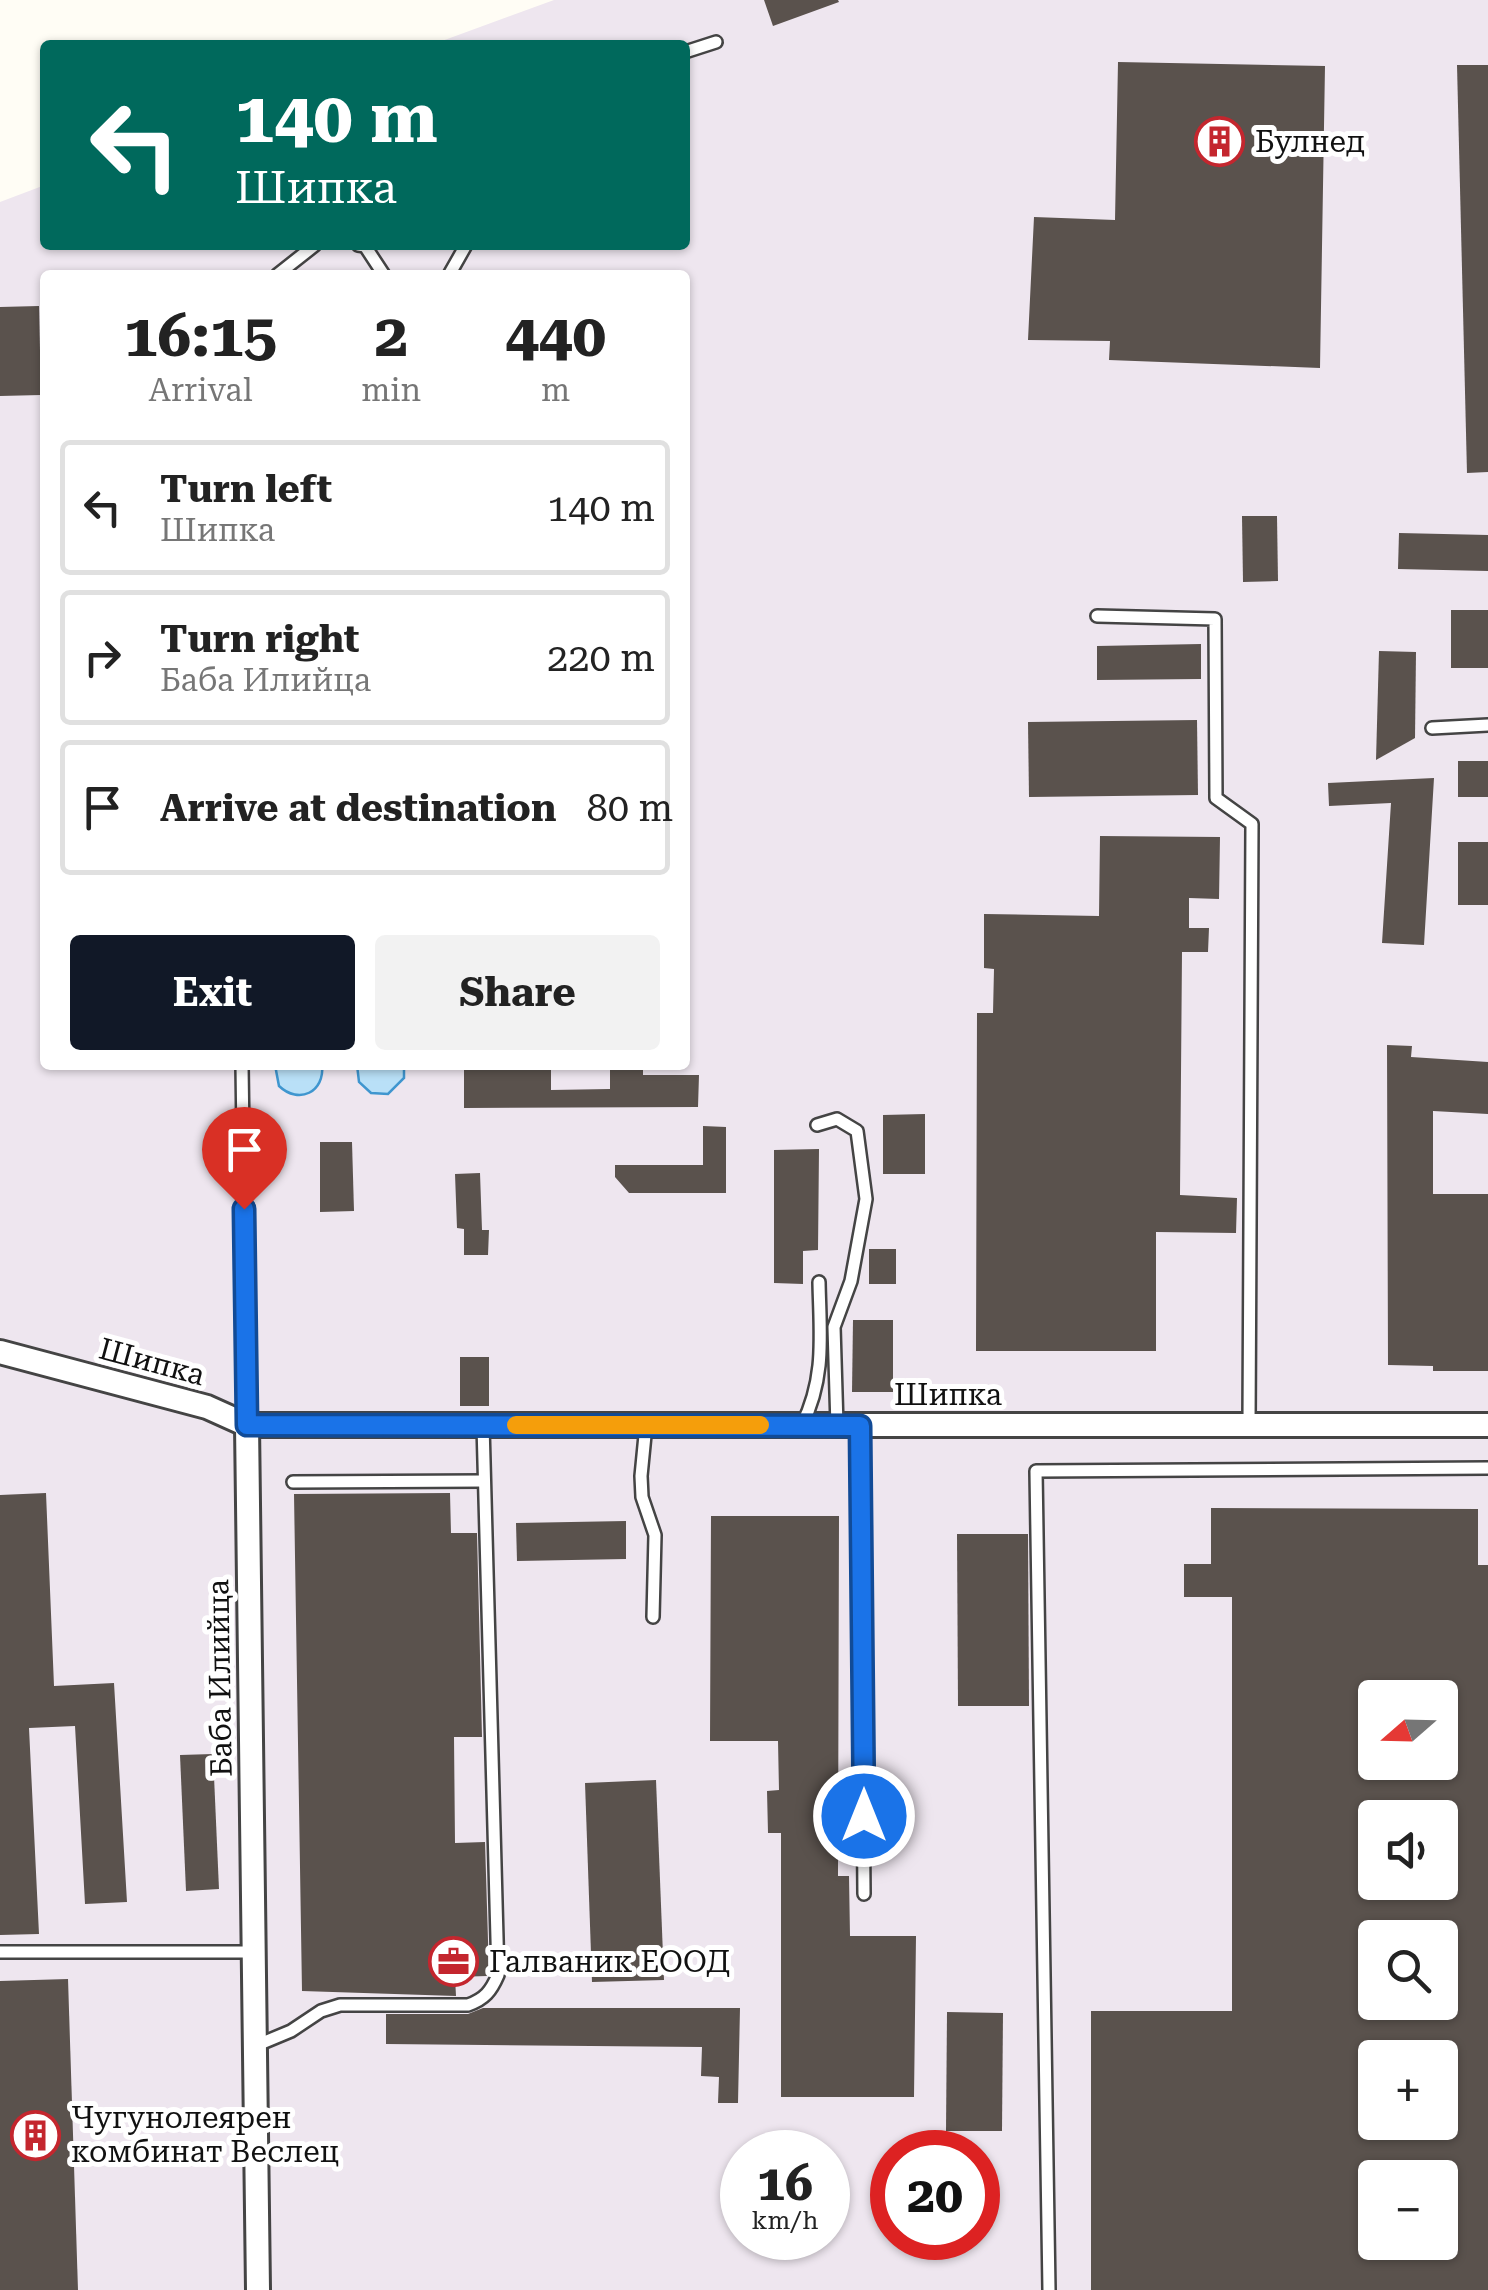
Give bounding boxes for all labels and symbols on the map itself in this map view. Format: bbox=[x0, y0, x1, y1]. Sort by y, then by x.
building icon: Булнед bbox=[1194, 116, 1246, 168]
place label: Булнед bbox=[1255, 124, 1365, 159]
pin bbox=[202, 1107, 287, 1210]
street label: Шипка bbox=[95, 1331, 209, 1392]
street label: Шипка bbox=[894, 1377, 1002, 1412]
street label: Баба Илийца bbox=[200, 1579, 239, 1777]
north arrow bbox=[1358, 1680, 1458, 1780]
position arrow bbox=[812, 1764, 916, 1868]
office icon: Галваник ЕООД bbox=[428, 1936, 480, 1988]
place label: Галваник ЕООД bbox=[489, 1944, 730, 1979]
place label: Чугунолеярен комбинат Веслец bbox=[71, 2100, 339, 2169]
building icon: Чугунолеярен комбинат Веслец bbox=[10, 2109, 62, 2161]
speed limit sign: 20 bbox=[870, 2130, 1000, 2260]

